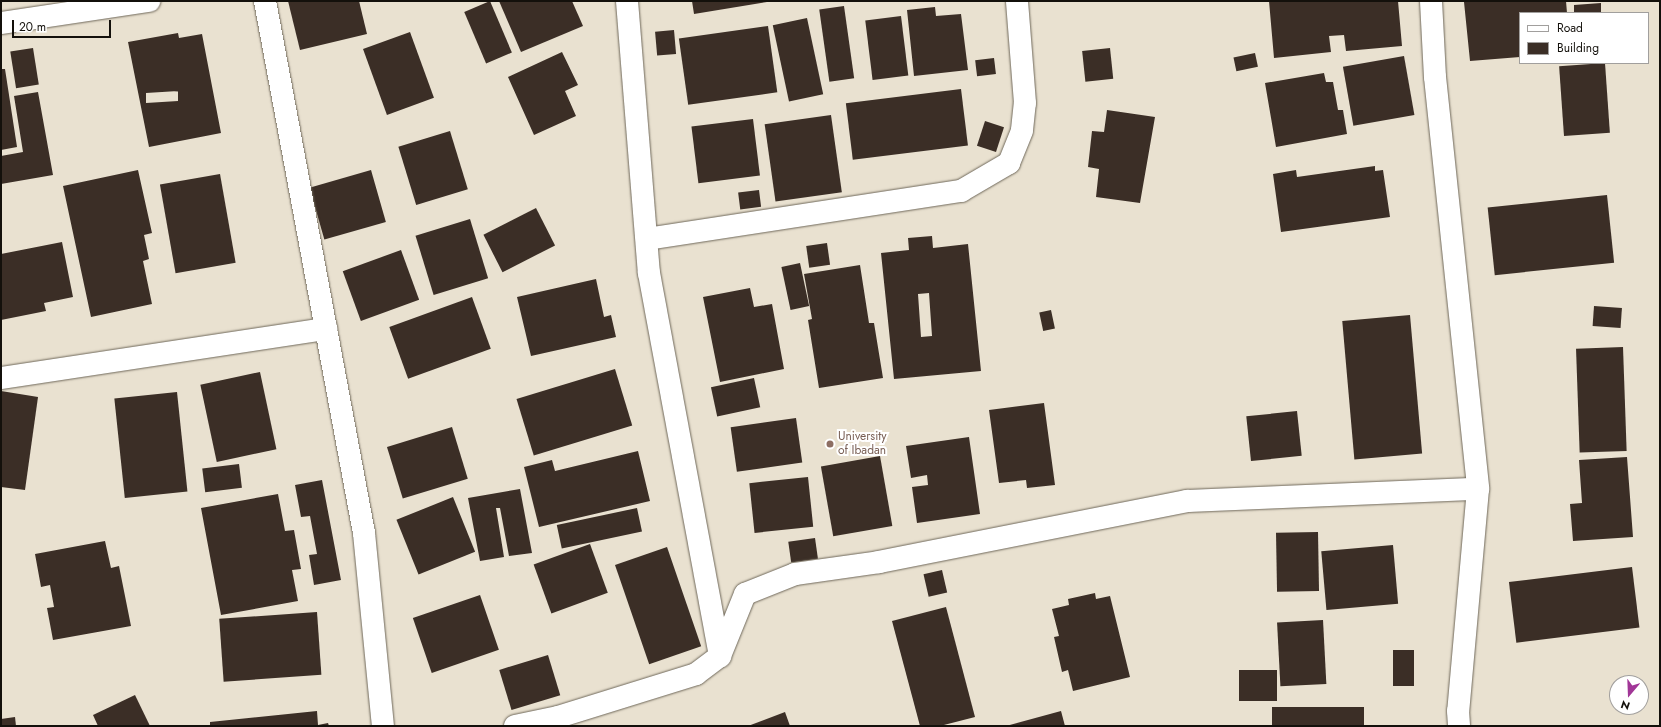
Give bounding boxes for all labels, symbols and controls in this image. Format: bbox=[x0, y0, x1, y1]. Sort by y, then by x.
scale bar bbox=[14, 12, 113, 38]
legend bbox=[1519, 12, 1649, 64]
text: 20 m bbox=[19, 18, 46, 36]
text: Road bbox=[1557, 19, 1583, 37]
text: Building bbox=[1557, 39, 1599, 57]
place label: University of Ibadan bbox=[838, 430, 886, 458]
marker: University of Ibadan bbox=[825, 439, 835, 449]
north arrow bbox=[1609, 675, 1649, 715]
text: N bbox=[1619, 696, 1632, 714]

